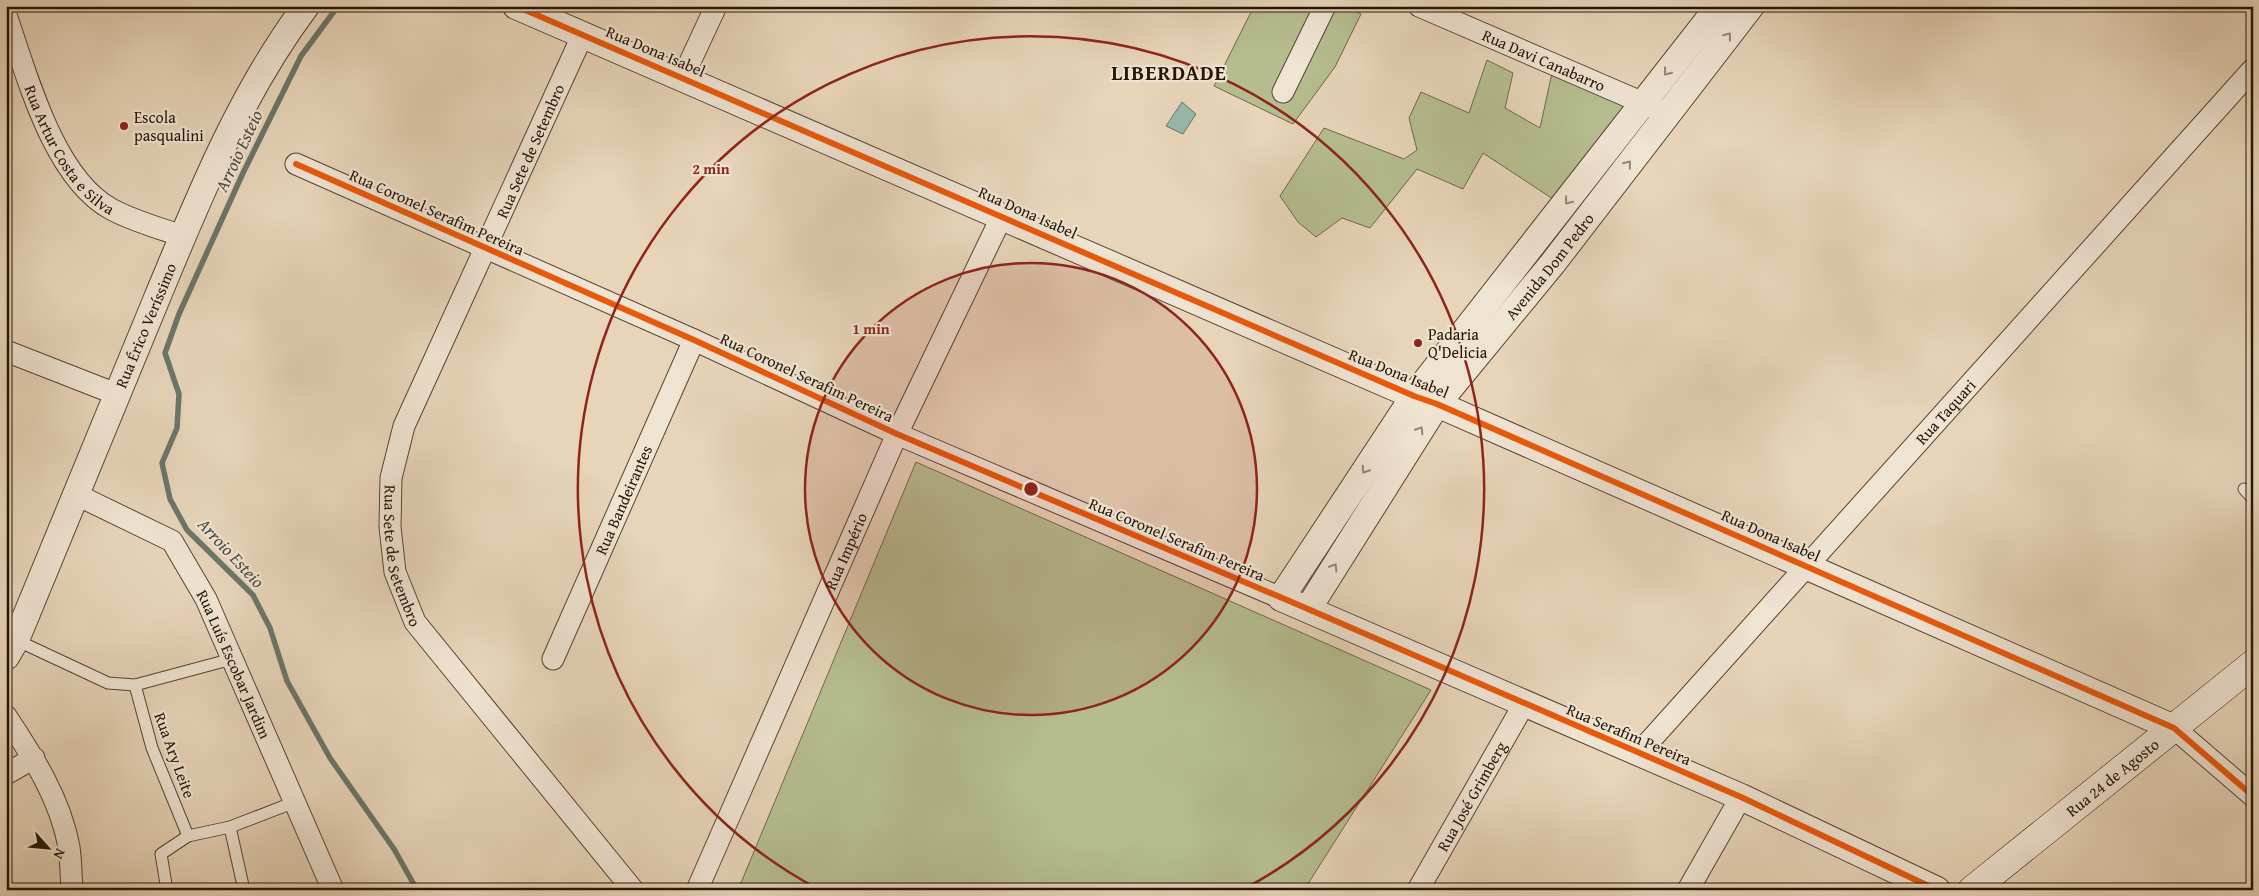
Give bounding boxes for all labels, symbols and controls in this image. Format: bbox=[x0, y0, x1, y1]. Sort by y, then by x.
street label: Rua Dona Isabel bbox=[603, 19, 710, 83]
street label: Rua Davi Canabarro bbox=[1479, 23, 1609, 97]
one-way arrow bbox=[1722, 33, 1730, 42]
district label: LIBERDADE bbox=[1111, 57, 1227, 88]
one-way arrow bbox=[1665, 66, 1673, 75]
street label: Rua Sete de Setembro bbox=[490, 80, 570, 222]
street label: Rua Artur Costa e Silva bbox=[19, 81, 119, 221]
place label: Escola pasqualini bbox=[134, 105, 204, 147]
water label: Arroio Esteio bbox=[207, 105, 269, 197]
marker: Escola pasqualini bbox=[118, 120, 130, 132]
text: 2 min bbox=[692, 158, 730, 179]
one-way arrow bbox=[1623, 161, 1632, 170]
street label: Rua Coronel Serafim Pereira bbox=[346, 163, 529, 262]
street label: Rua Dona Isabel bbox=[975, 179, 1082, 245]
one-way arrow bbox=[1564, 195, 1573, 204]
street label: Avenida Dom Pedro bbox=[1499, 208, 1600, 325]
street label: Rua Érico Veríssimo bbox=[109, 259, 182, 392]
text: 1 min bbox=[852, 318, 890, 339]
place label: Padaria Q'Delicia bbox=[1428, 322, 1488, 364]
street label: Rua Coronel Serafim Pereira bbox=[716, 326, 898, 428]
marker: Padaria Q'Delicia bbox=[1412, 337, 1424, 349]
street label: Rua Dona Isabel bbox=[1345, 342, 1453, 404]
street label: Rua Taquari bbox=[1909, 373, 1981, 450]
one-way arrow bbox=[1414, 426, 1424, 435]
street label: Rua Bandeirantes bbox=[589, 441, 658, 559]
one-way arrow bbox=[1362, 464, 1371, 474]
centre of rings bbox=[1022, 480, 1040, 498]
street label: Rua Sete de Setembro bbox=[378, 485, 428, 630]
street label: Rua Coronel Serafim Pereira bbox=[1085, 491, 1269, 587]
street label: Rua Dona Isabel bbox=[1718, 502, 1825, 568]
street label: Rua Império bbox=[818, 509, 873, 594]
water label: Arroio Esteio bbox=[191, 511, 271, 594]
one-way arrow bbox=[1327, 564, 1337, 573]
street label: Rua Luís Escobar Jardim bbox=[191, 585, 278, 742]
street label: Rua Serafim Pereira bbox=[1563, 697, 1695, 771]
street label: Rua Ary Leite bbox=[148, 709, 202, 801]
street label: Rua 24 de Agosto bbox=[2061, 732, 2164, 822]
street label: Rua José Grimberg bbox=[1430, 737, 1513, 856]
north arrow bbox=[22, 824, 72, 874]
text: N bbox=[48, 845, 71, 863]

